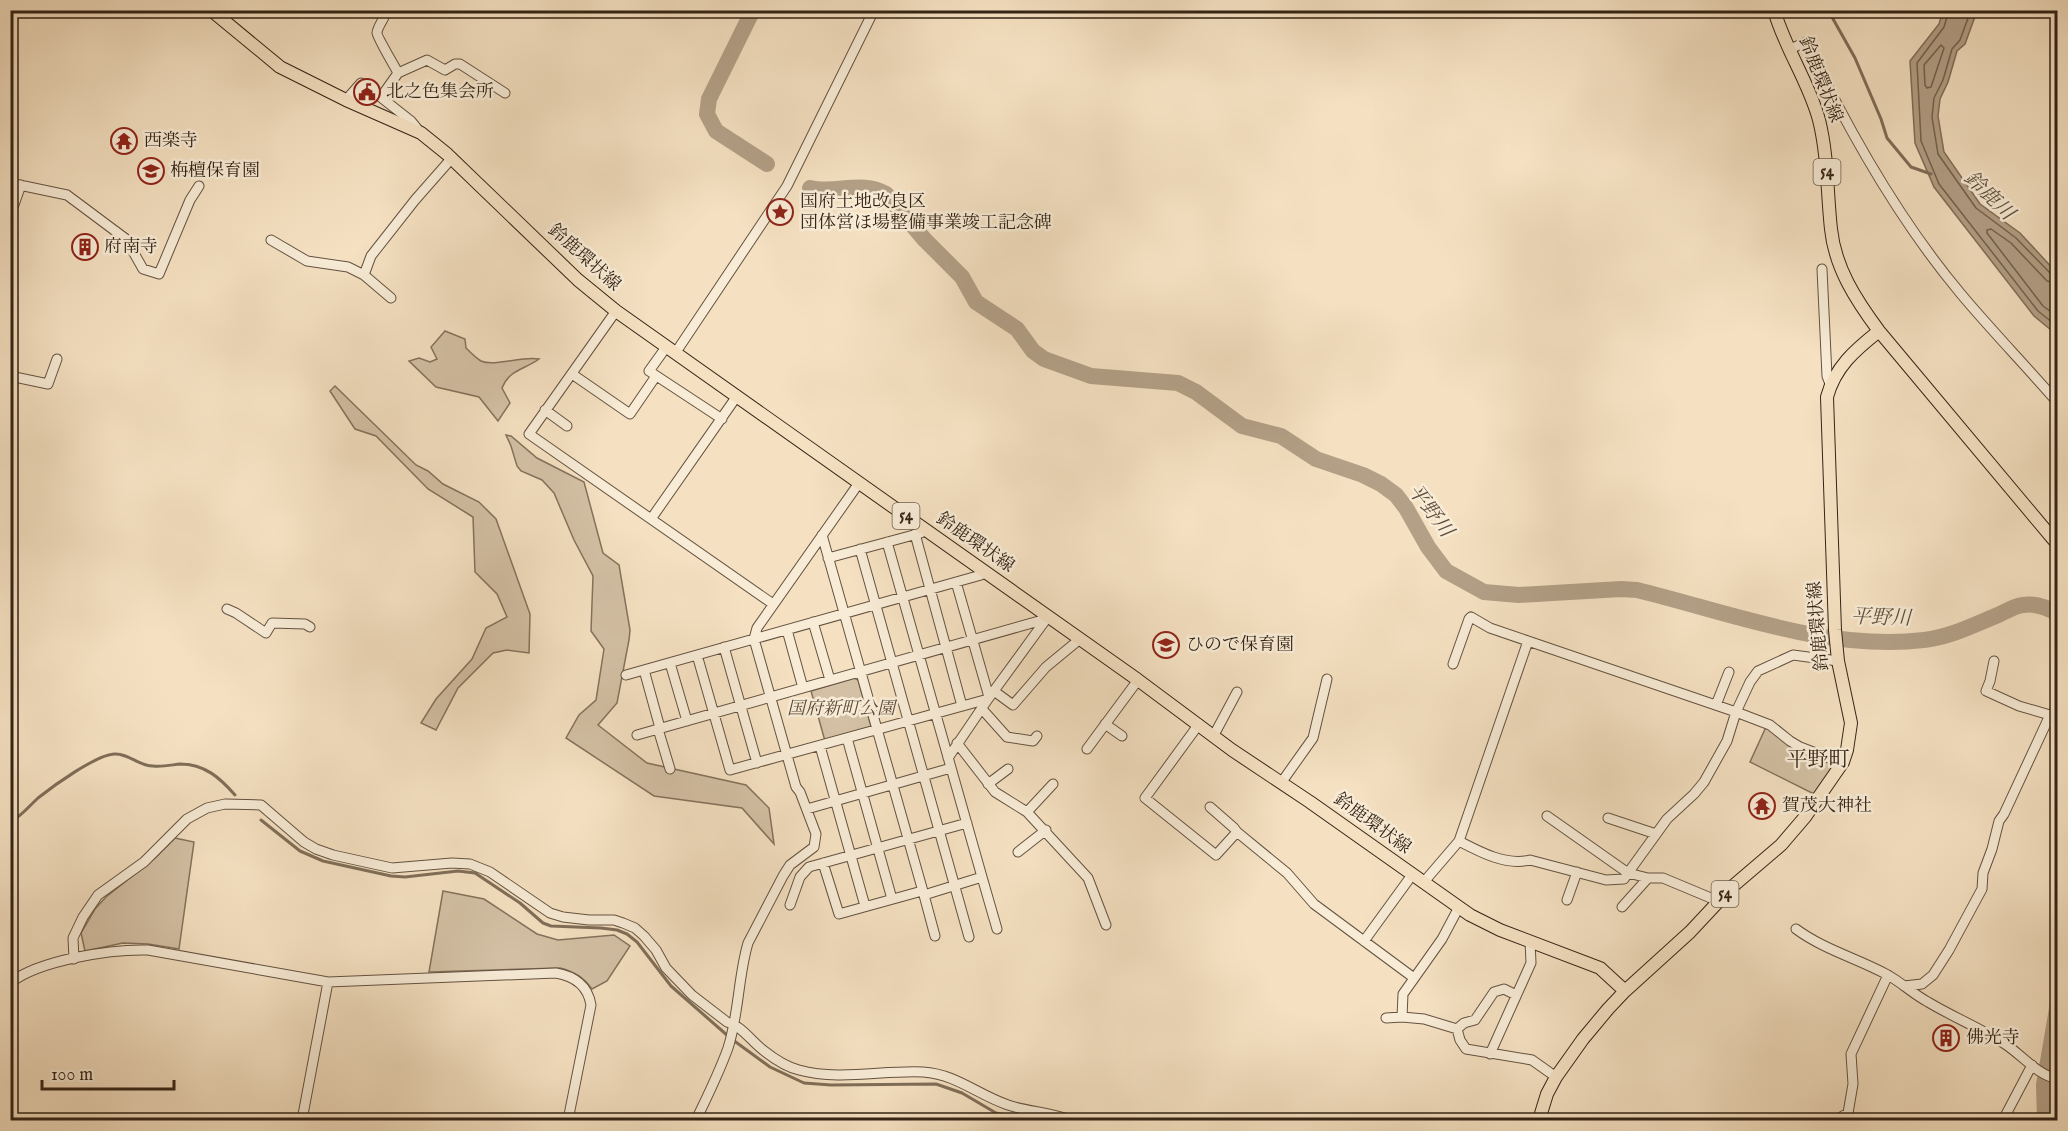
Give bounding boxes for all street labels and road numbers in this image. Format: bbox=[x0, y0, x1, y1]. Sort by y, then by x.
street label: 鈴鹿環状線 bbox=[1793, 34, 1847, 126]
road number: 54 bbox=[1814, 159, 1840, 185]
street label: 鈴鹿環状線 bbox=[543, 219, 625, 297]
road number: 54 bbox=[892, 503, 920, 529]
street label: 鈴鹿環状線 bbox=[932, 508, 1018, 578]
street label: 鈴鹿環状線 bbox=[1804, 580, 1834, 672]
street label: 鈴鹿環状線 bbox=[1329, 788, 1415, 860]
road number: 54 bbox=[1712, 881, 1738, 907]

